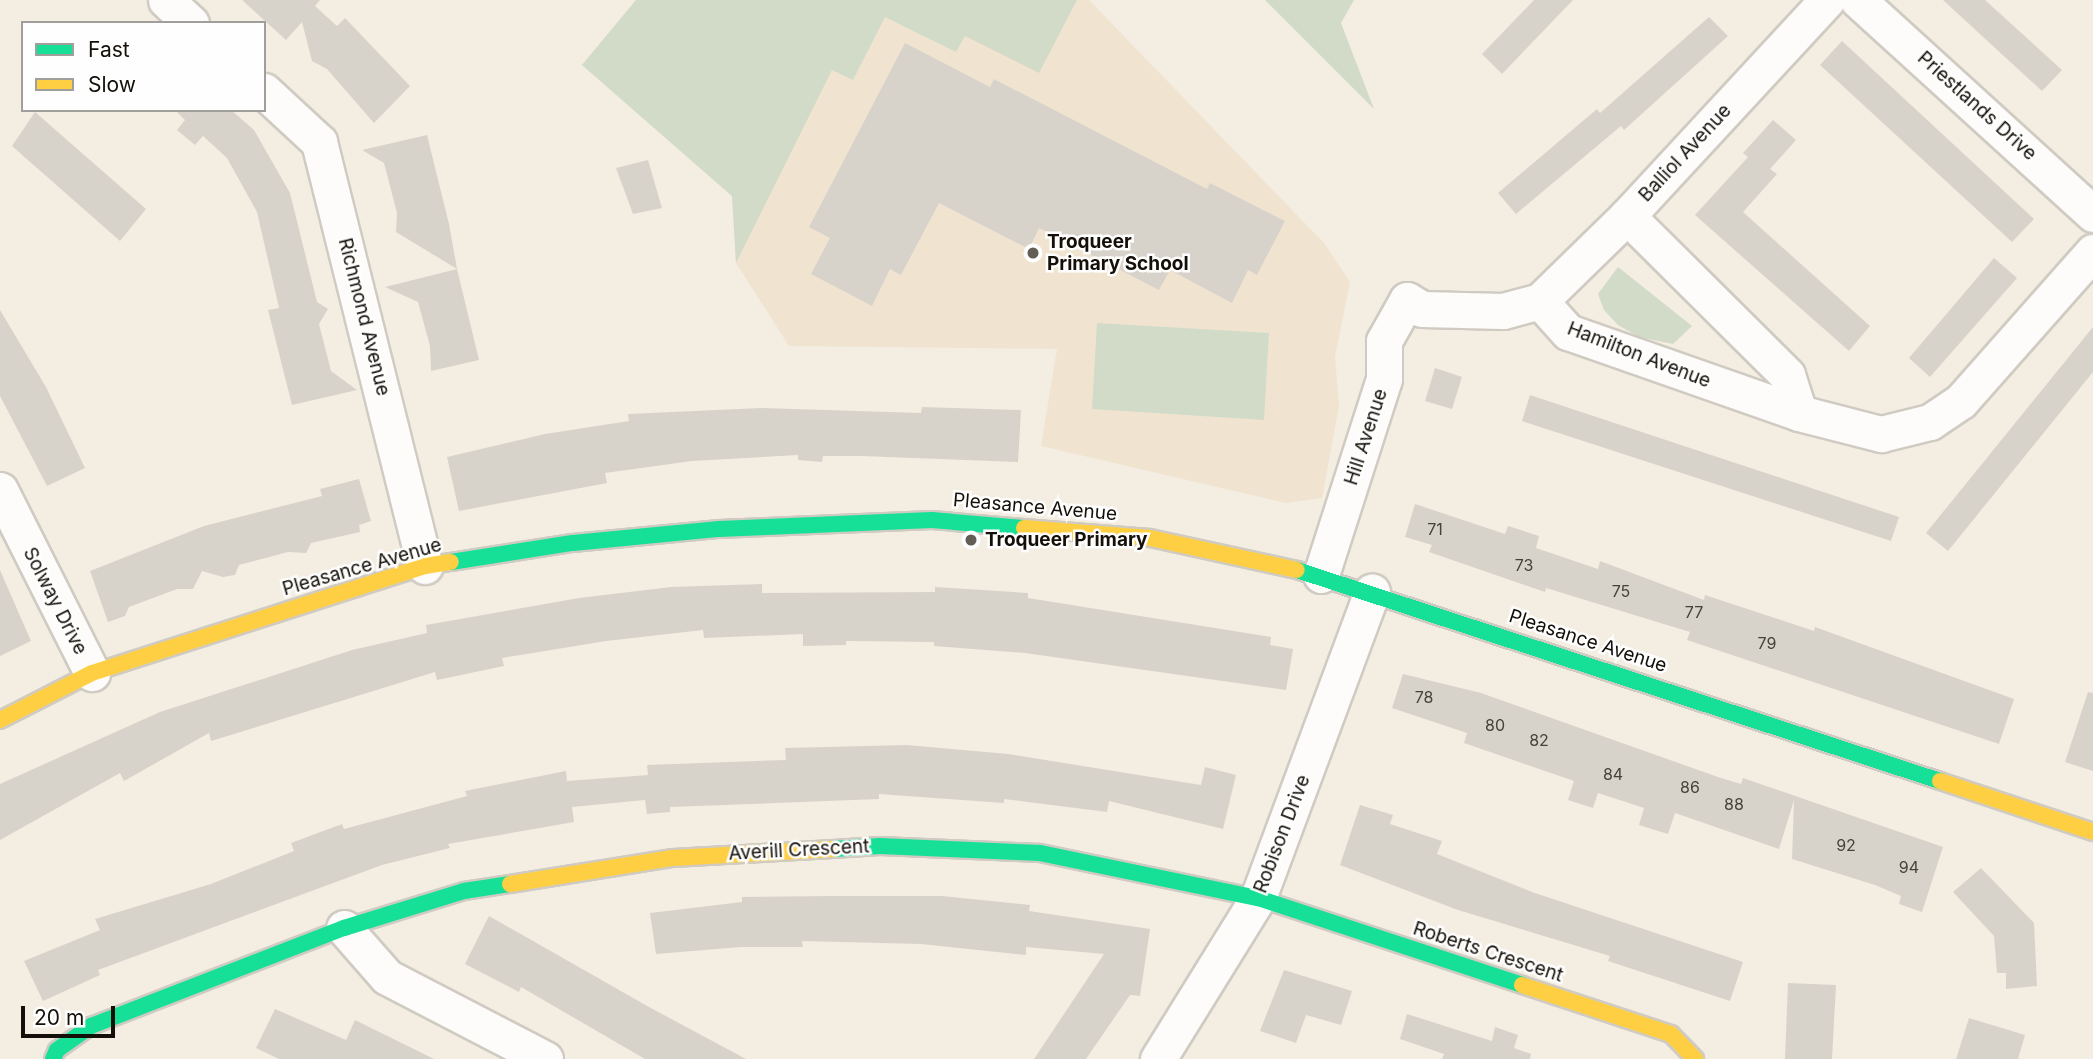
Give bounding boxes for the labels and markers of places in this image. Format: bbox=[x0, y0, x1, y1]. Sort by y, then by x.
place label: Troqueer Primary School bbox=[1047, 231, 1189, 275]
marker: Troqueer Primary School bbox=[1025, 245, 1041, 261]
place label: Troqueer Primary bbox=[985, 529, 1147, 551]
marker: Troqueer Primary bbox=[963, 532, 979, 548]

